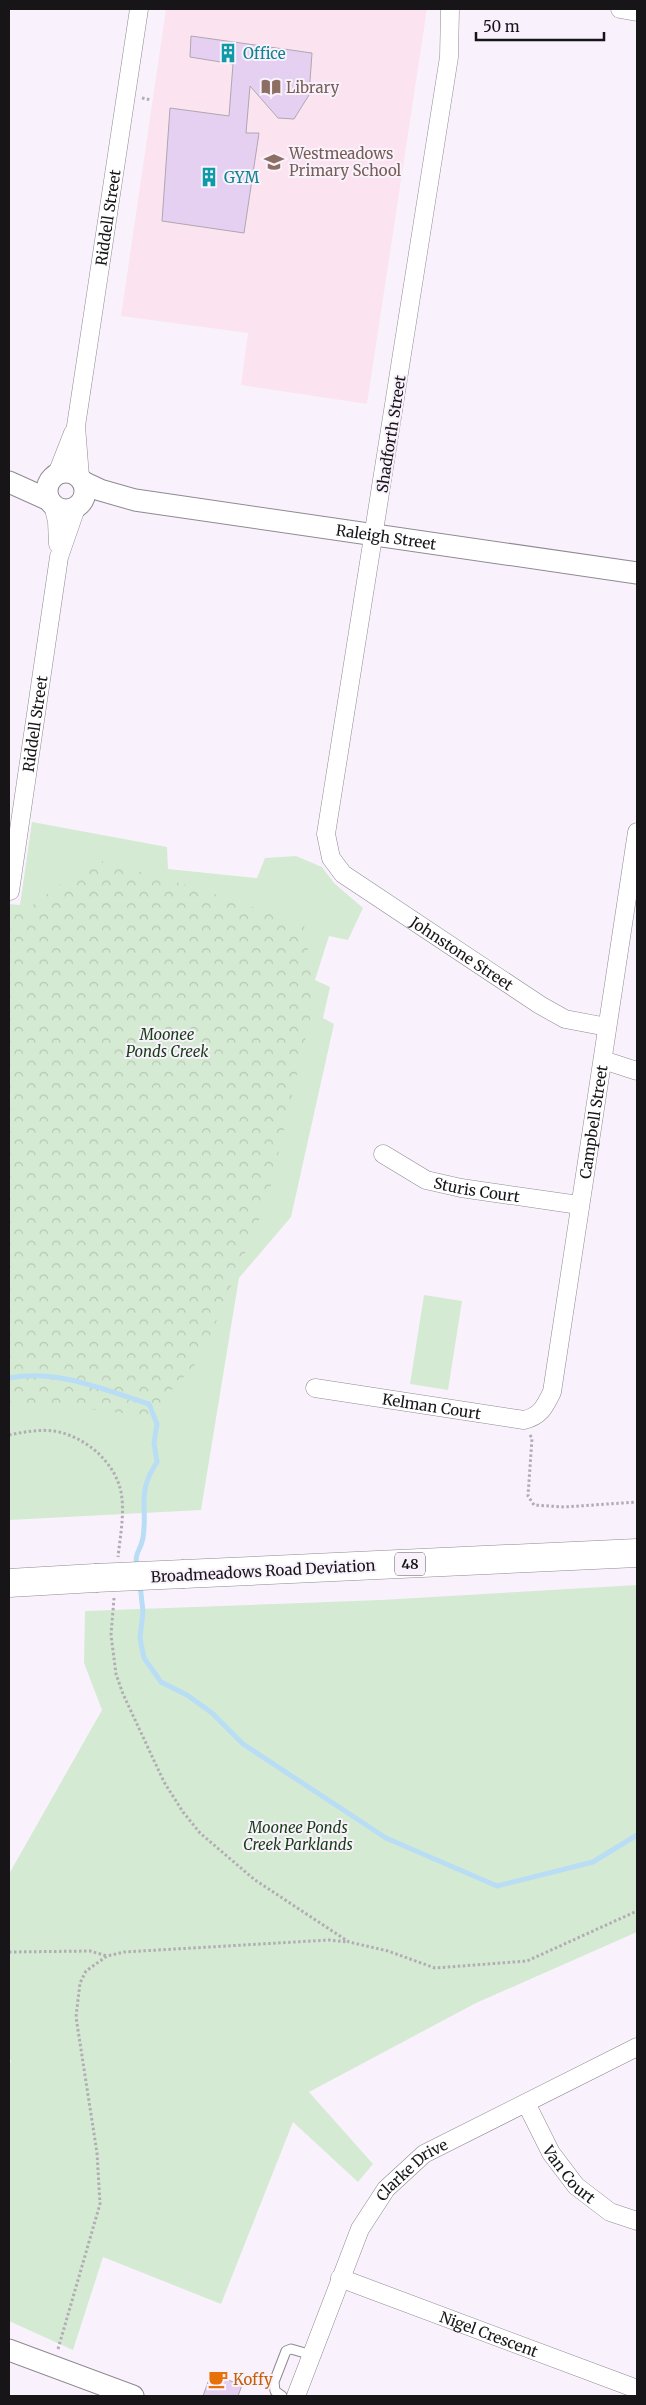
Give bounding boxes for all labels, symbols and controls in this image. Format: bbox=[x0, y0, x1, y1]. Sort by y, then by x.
scale bar bbox=[476, 10, 604, 42]
text: 50 m bbox=[483, 17, 520, 36]
building icon: Office bbox=[217, 42, 239, 64]
place label: Office bbox=[243, 44, 286, 63]
library icon: Library bbox=[260, 76, 282, 98]
place label: Library bbox=[286, 78, 339, 97]
place label: Westmeadows Primary School bbox=[288, 144, 402, 180]
school or university icon: Westmeadows Primary School bbox=[263, 151, 285, 173]
building icon: GYM bbox=[198, 166, 220, 188]
street label: Riddell Street bbox=[91, 168, 124, 267]
place label: GYM bbox=[224, 168, 260, 187]
street label: Shadforth Street bbox=[372, 374, 410, 494]
street label: Raleigh Street bbox=[335, 520, 438, 553]
street label: Riddell Street bbox=[18, 674, 51, 773]
street label: Johnstone Street bbox=[406, 912, 517, 994]
park label: Moonee Ponds Creek bbox=[126, 1025, 209, 1061]
street label: Campbell Street bbox=[575, 1064, 611, 1180]
street label: Sturis Court bbox=[432, 1173, 521, 1206]
street label: Kelman Court bbox=[381, 1389, 483, 1423]
road number: 48 bbox=[395, 1552, 425, 1576]
street label: Broadmeadows Road Deviation bbox=[150, 1556, 376, 1586]
park label: Moonee Ponds Creek Parklands bbox=[243, 1818, 353, 1854]
street label: Clarke Drive bbox=[372, 2134, 451, 2204]
street label: Van Court bbox=[539, 2141, 600, 2207]
street label: Nigel Crescent bbox=[437, 2307, 541, 2361]
cafe icon: Koffy bbox=[207, 2368, 229, 2390]
place label: Koffy bbox=[233, 2370, 273, 2389]

